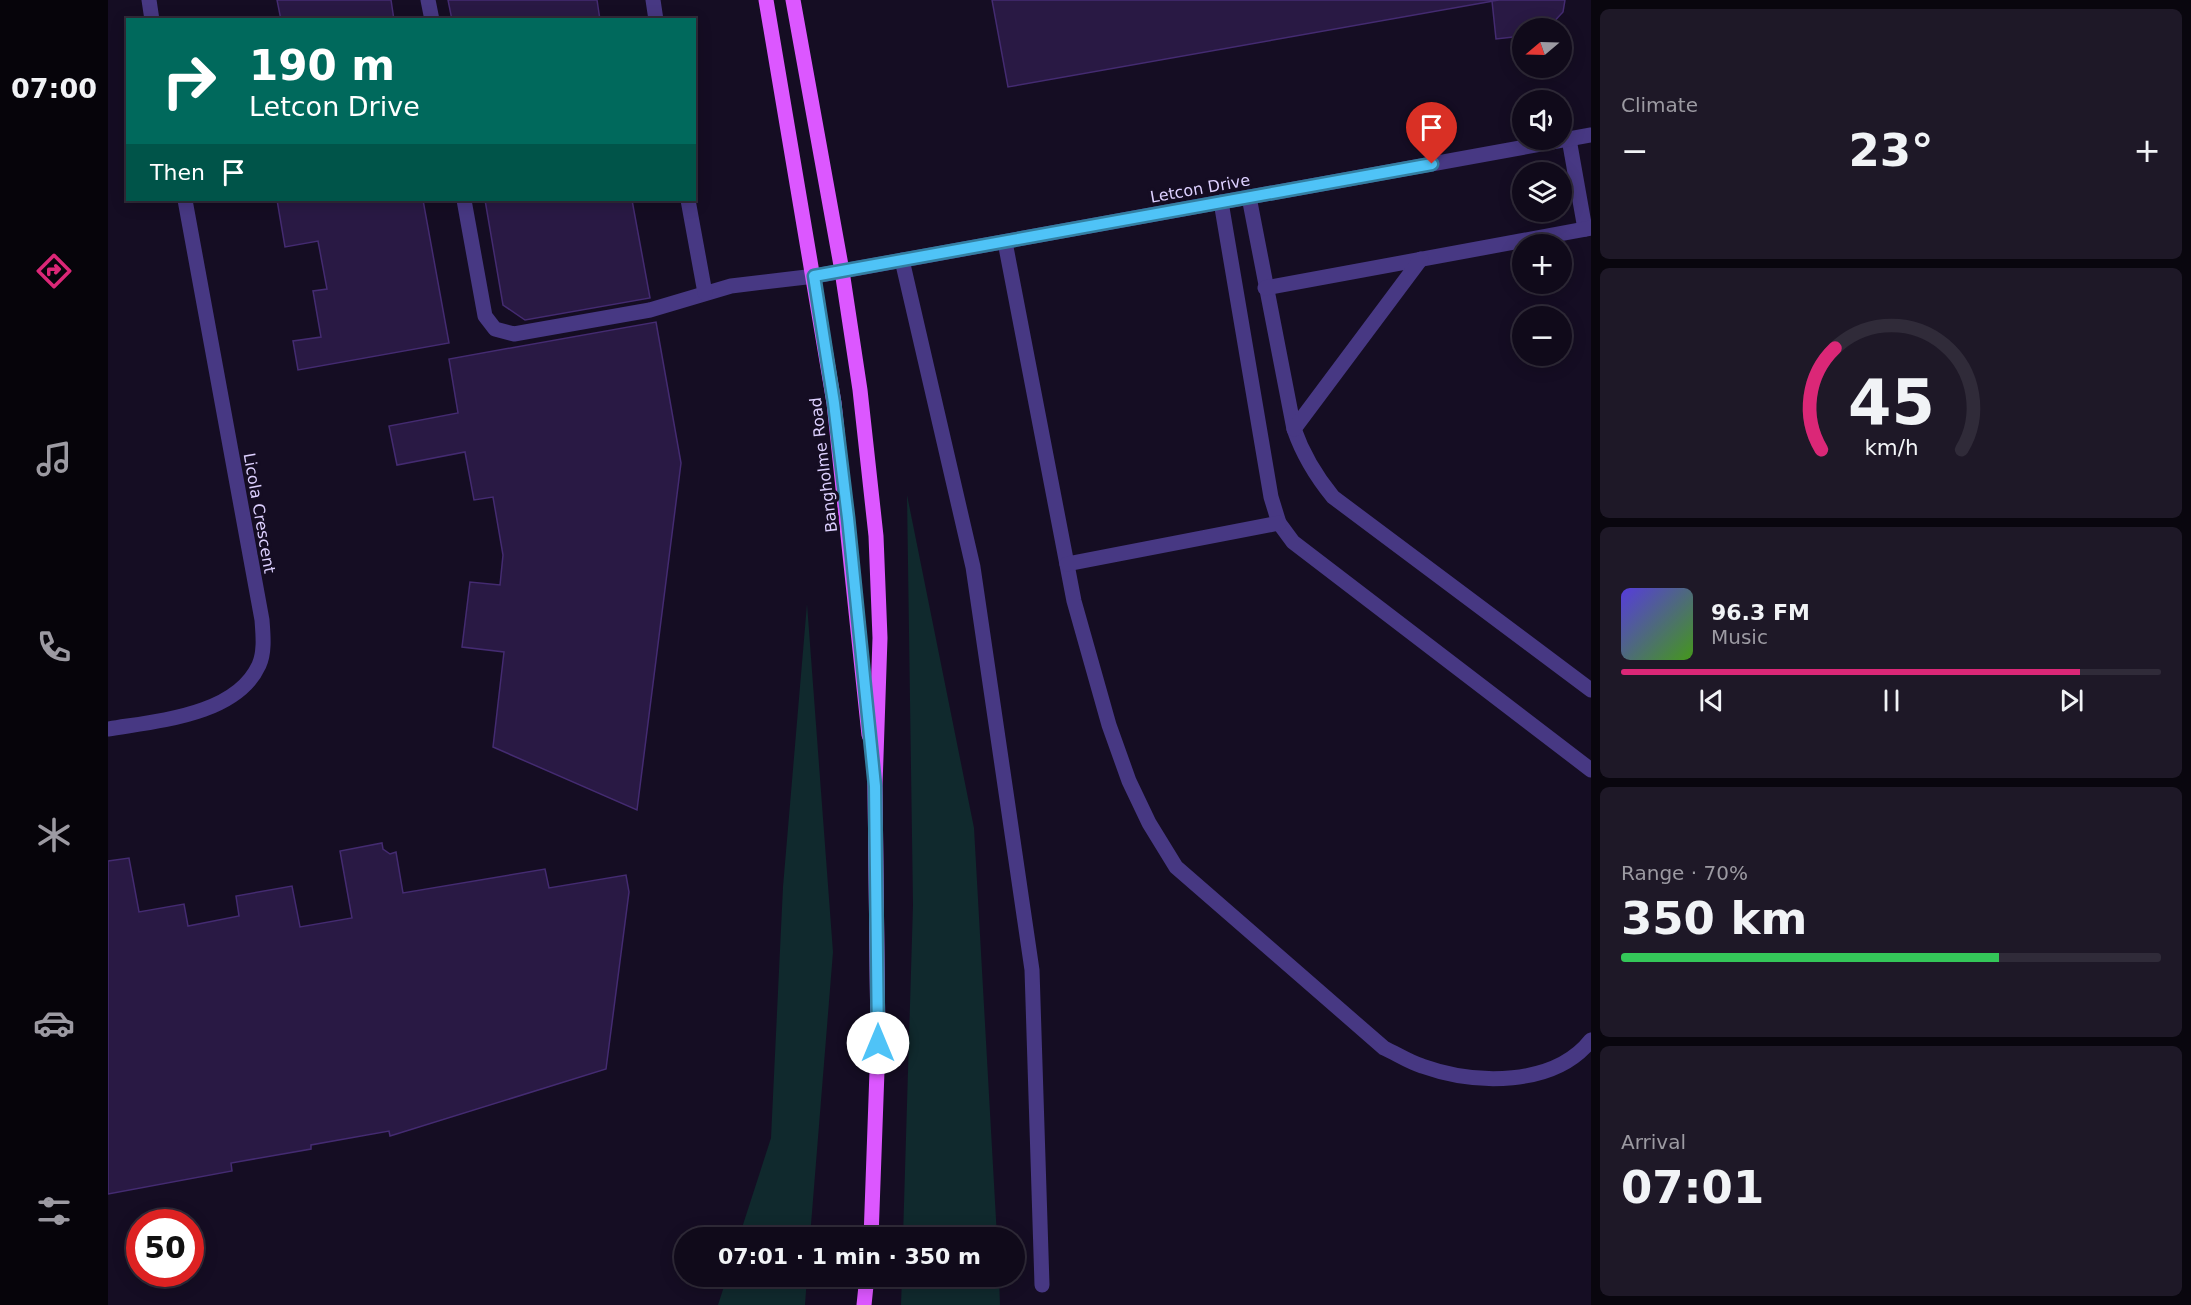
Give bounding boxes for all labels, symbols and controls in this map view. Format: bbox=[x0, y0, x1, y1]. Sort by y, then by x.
north arrow bbox=[1512, 18, 1572, 78]
map controls bbox=[1512, 18, 1572, 366]
text: 190 m bbox=[249, 41, 395, 90]
icon: right bbox=[150, 42, 228, 120]
text: 07:00 bbox=[11, 73, 97, 104]
button: sound bbox=[1512, 90, 1572, 150]
text: Letcon Drive bbox=[249, 91, 420, 122]
text: Climate bbox=[1621, 93, 1698, 117]
pin bbox=[1406, 102, 1457, 164]
icon: arrive bbox=[1415, 111, 1448, 144]
text: 23° bbox=[1848, 124, 1934, 177]
text: − bbox=[1621, 131, 1649, 170]
text: + bbox=[2133, 131, 2161, 170]
icon: arrive bbox=[217, 156, 250, 189]
text: Then bbox=[150, 160, 205, 185]
button: layers bbox=[1512, 162, 1572, 222]
street label: Letcon Drive bbox=[1149, 170, 1252, 207]
button: + bbox=[1512, 234, 1572, 294]
icon: directions bbox=[33, 250, 75, 292]
button: − bbox=[1512, 306, 1572, 366]
text: 45 bbox=[1848, 366, 1934, 439]
street label: Bangholme Road bbox=[806, 396, 841, 534]
text: km/h bbox=[1864, 436, 1918, 461]
icon: music bbox=[33, 438, 75, 480]
street label: Licola Crescent bbox=[240, 451, 279, 575]
text: 96.3 FM bbox=[1711, 600, 1810, 625]
text: Music bbox=[1711, 625, 1768, 649]
icon: phone bbox=[33, 626, 75, 668]
icon: previous bbox=[1695, 684, 1728, 717]
icon: pause bbox=[1875, 684, 1908, 717]
icon: next bbox=[2055, 684, 2088, 717]
icon: climate bbox=[33, 814, 75, 856]
text: Range · 70% bbox=[1621, 861, 1748, 885]
text: 350 km bbox=[1621, 892, 1807, 945]
icon: car bbox=[33, 1002, 75, 1044]
position arrow bbox=[846, 1011, 910, 1075]
text: Arrival bbox=[1621, 1130, 1686, 1154]
text: 07:01 bbox=[1621, 1161, 1764, 1214]
icon: filters bbox=[33, 1190, 75, 1232]
speed limit sign: 50 bbox=[126, 1209, 204, 1287]
text: 07:01 · 1 min · 350 m bbox=[718, 1244, 981, 1269]

